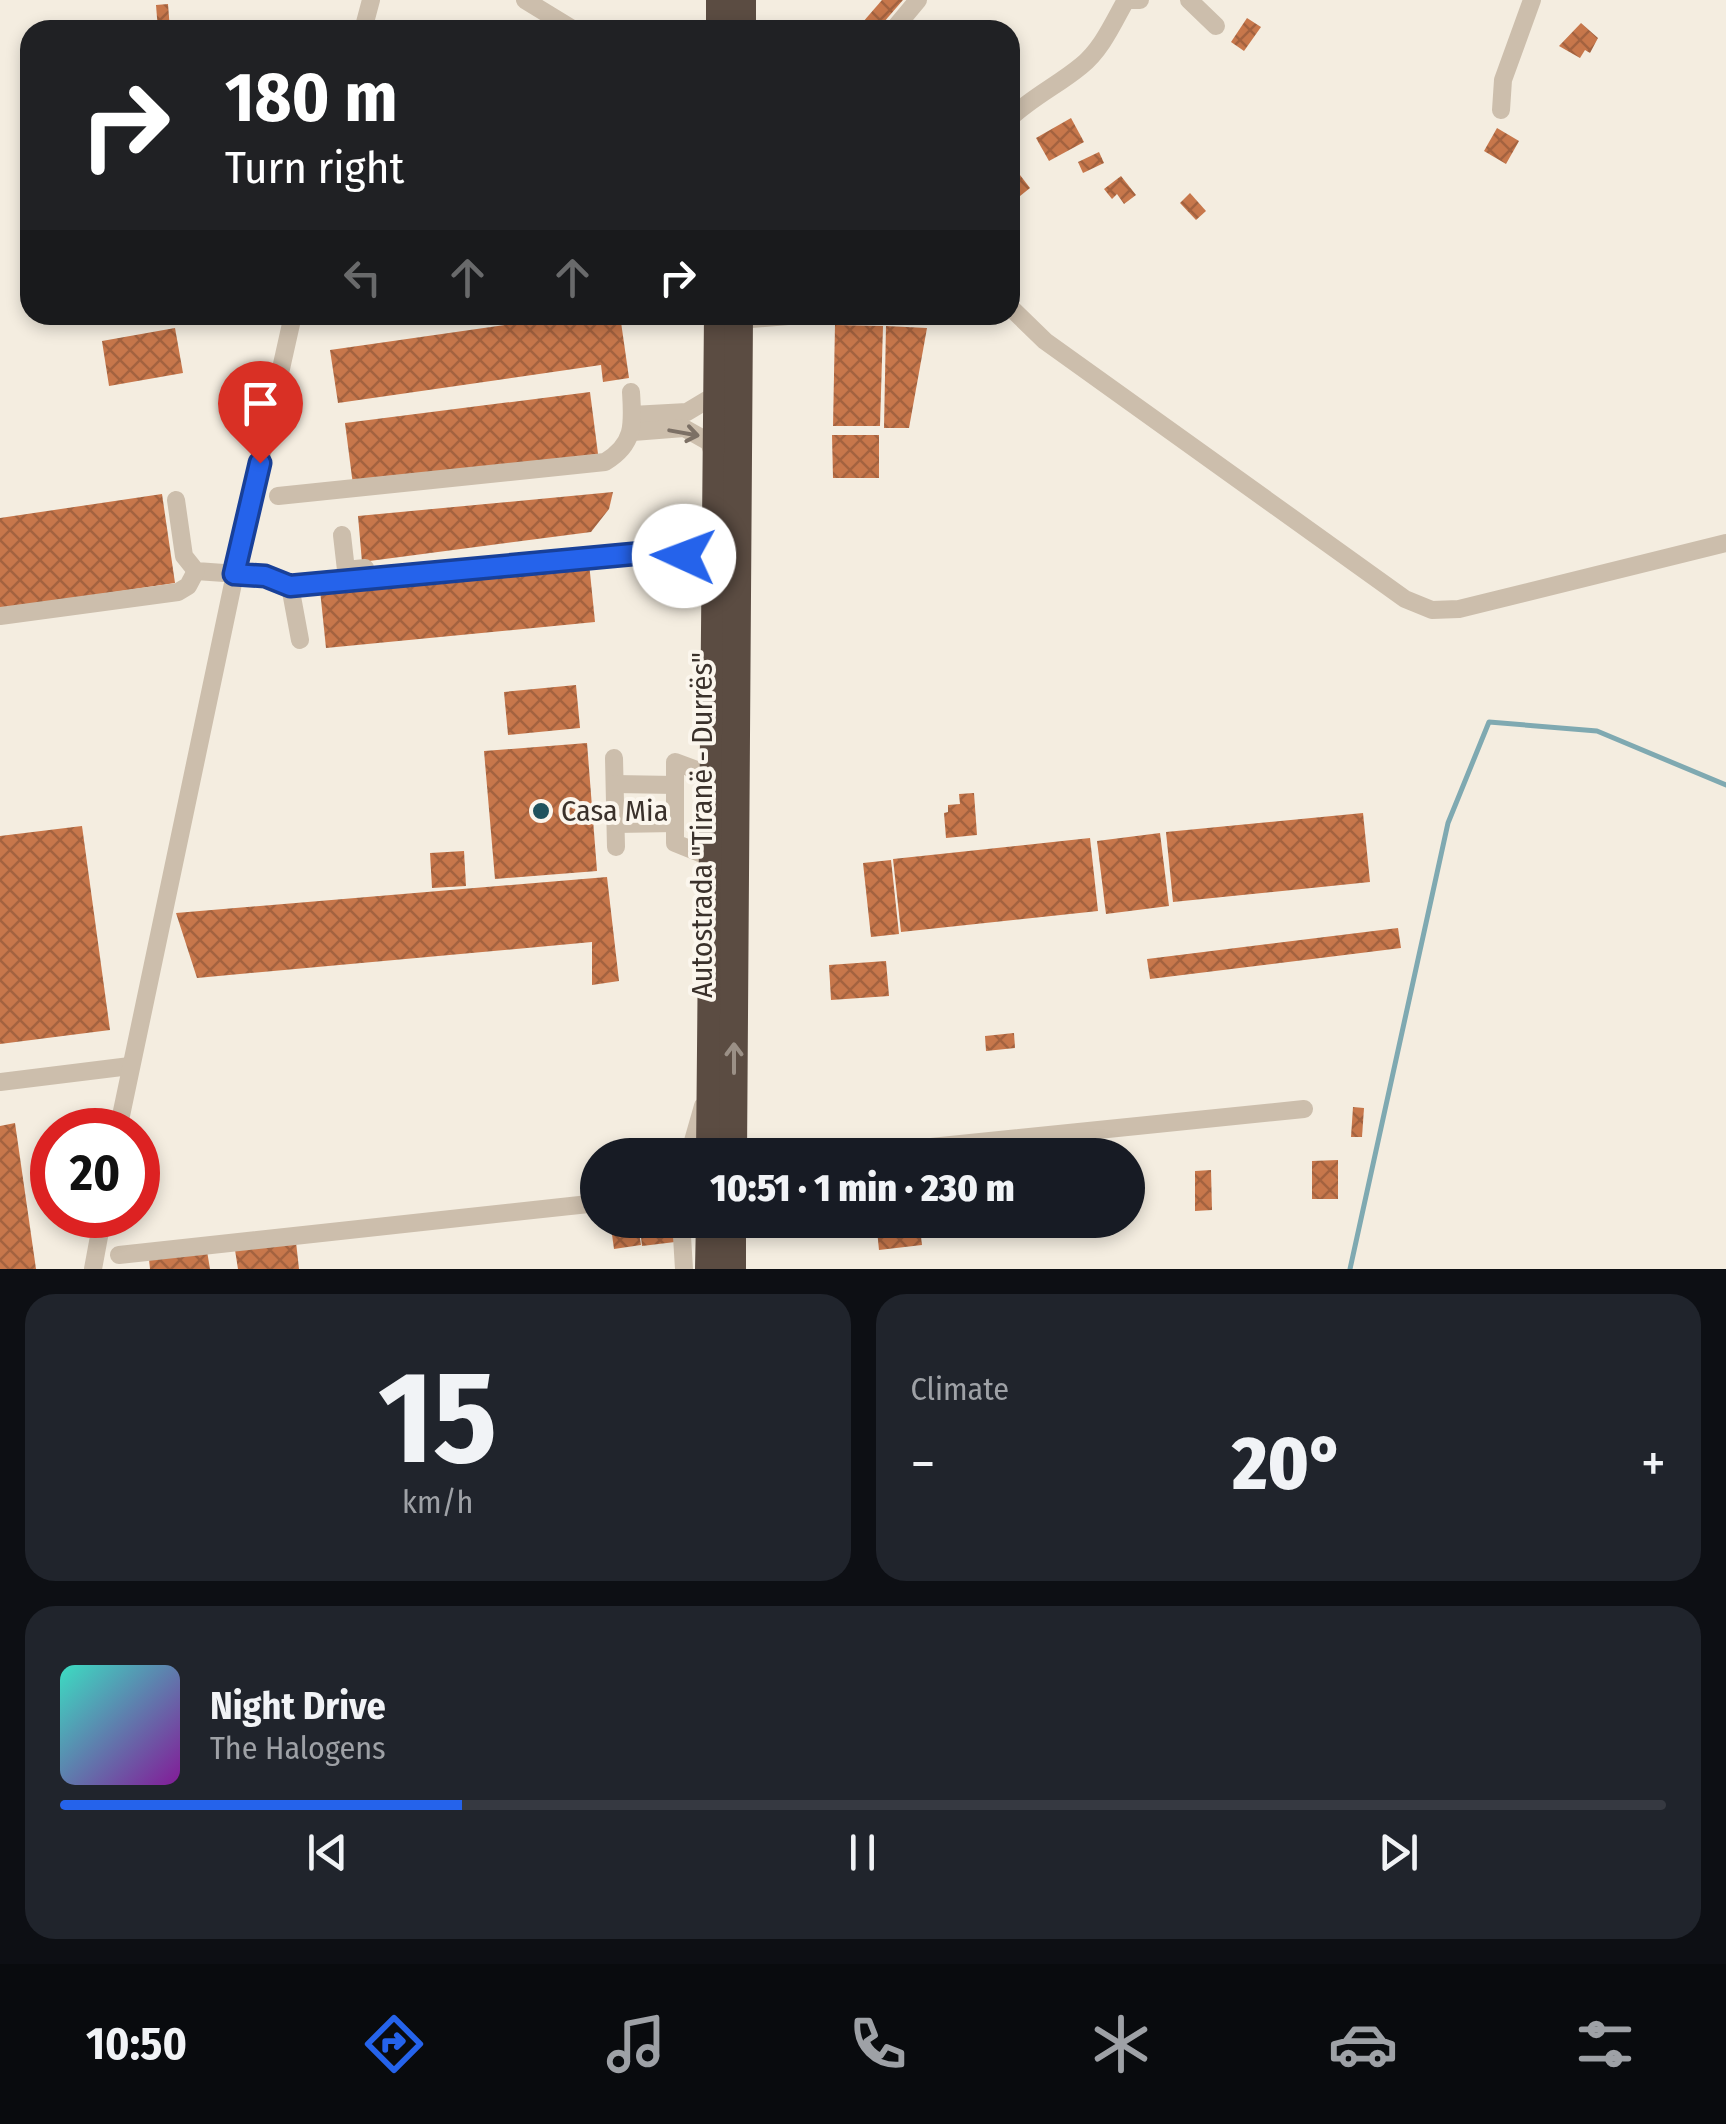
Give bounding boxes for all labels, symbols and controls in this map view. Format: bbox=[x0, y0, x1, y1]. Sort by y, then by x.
text: 180 m bbox=[225, 56, 398, 140]
icon: right bbox=[60, 60, 190, 190]
text: Turn right bbox=[225, 141, 404, 195]
icon: left bbox=[335, 250, 390, 305]
icon: ahead bbox=[440, 250, 495, 305]
icon: ahead bbox=[545, 250, 600, 305]
icon: right bbox=[650, 250, 705, 305]
pin bbox=[218, 361, 303, 464]
icon: arrive bbox=[233, 376, 288, 431]
one-way arrow bbox=[667, 424, 699, 443]
position arrow bbox=[632, 504, 736, 608]
street label: Autostrada "Tiranë - Durrës" bbox=[684, 652, 720, 998]
place label: Casa Mia bbox=[561, 793, 668, 829]
marker: Casa Mia bbox=[530, 800, 552, 822]
one-way arrow bbox=[724, 1042, 744, 1074]
speed limit sign: 20 bbox=[30, 1108, 160, 1238]
text: 10:51 · 1 min · 230 m bbox=[710, 1165, 1015, 1211]
text: 15 bbox=[378, 1340, 497, 1496]
text: Climate bbox=[911, 1370, 1009, 1408]
text: 20° bbox=[1232, 1419, 1344, 1509]
text: − bbox=[911, 1431, 935, 1497]
text: + bbox=[1641, 1431, 1666, 1497]
text: km/h bbox=[402, 1483, 473, 1521]
text: Night Drive bbox=[210, 1683, 386, 1729]
text: The Halogens bbox=[210, 1729, 386, 1767]
icon: previous bbox=[300, 1825, 355, 1880]
icon: pause bbox=[835, 1825, 890, 1880]
icon: next bbox=[1371, 1825, 1426, 1880]
icon: directions bbox=[359, 2009, 429, 2079]
icon: music bbox=[601, 2009, 671, 2079]
icon: phone bbox=[843, 2009, 913, 2079]
icon: climate bbox=[1086, 2009, 1156, 2079]
icon: car bbox=[1328, 2009, 1398, 2079]
icon: filters bbox=[1570, 2009, 1640, 2079]
text: 10:50 bbox=[86, 2017, 187, 2071]

